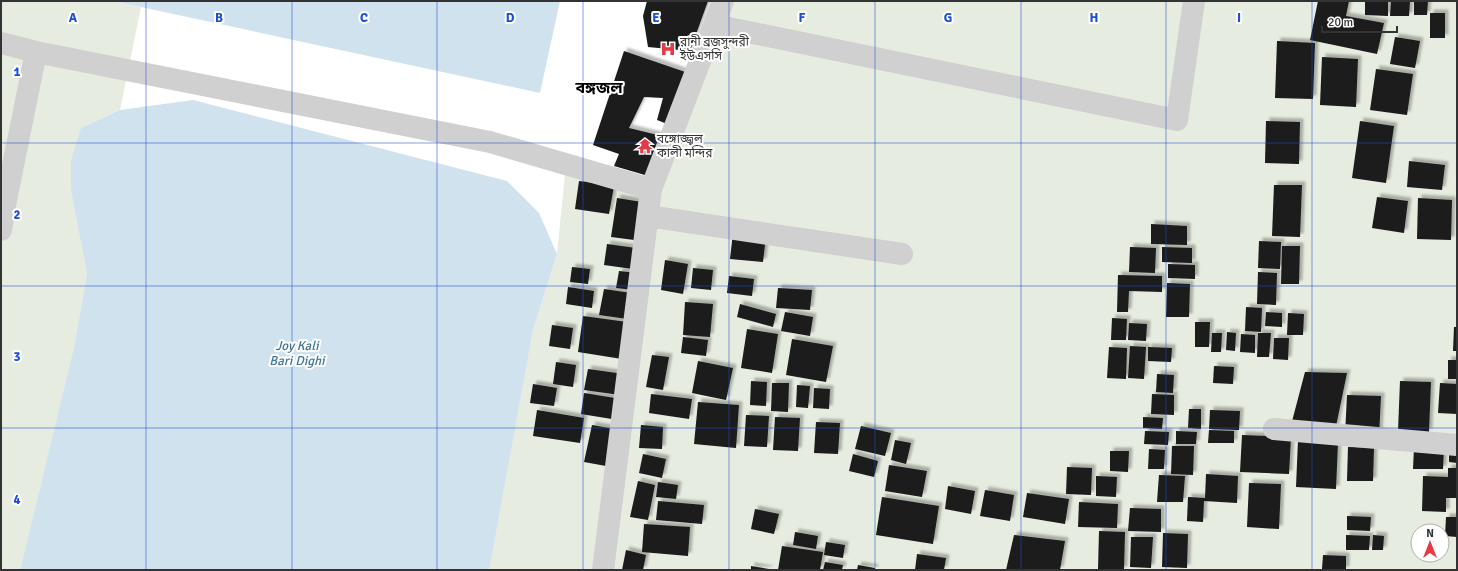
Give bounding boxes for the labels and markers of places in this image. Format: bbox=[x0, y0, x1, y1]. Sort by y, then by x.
place label: রানী ব্রজসুন্দরী ইউএসসি bbox=[679, 34, 750, 64]
hospital icon: রানী ব্রজসুন্দরী ইউএসসি bbox=[659, 40, 677, 58]
place label: বঙ্গোজ্জ্বল কালী মন্দির bbox=[656, 132, 713, 161]
temple icon: বঙ্গোজ্জ্বল কালী মন্দির bbox=[636, 137, 654, 155]

